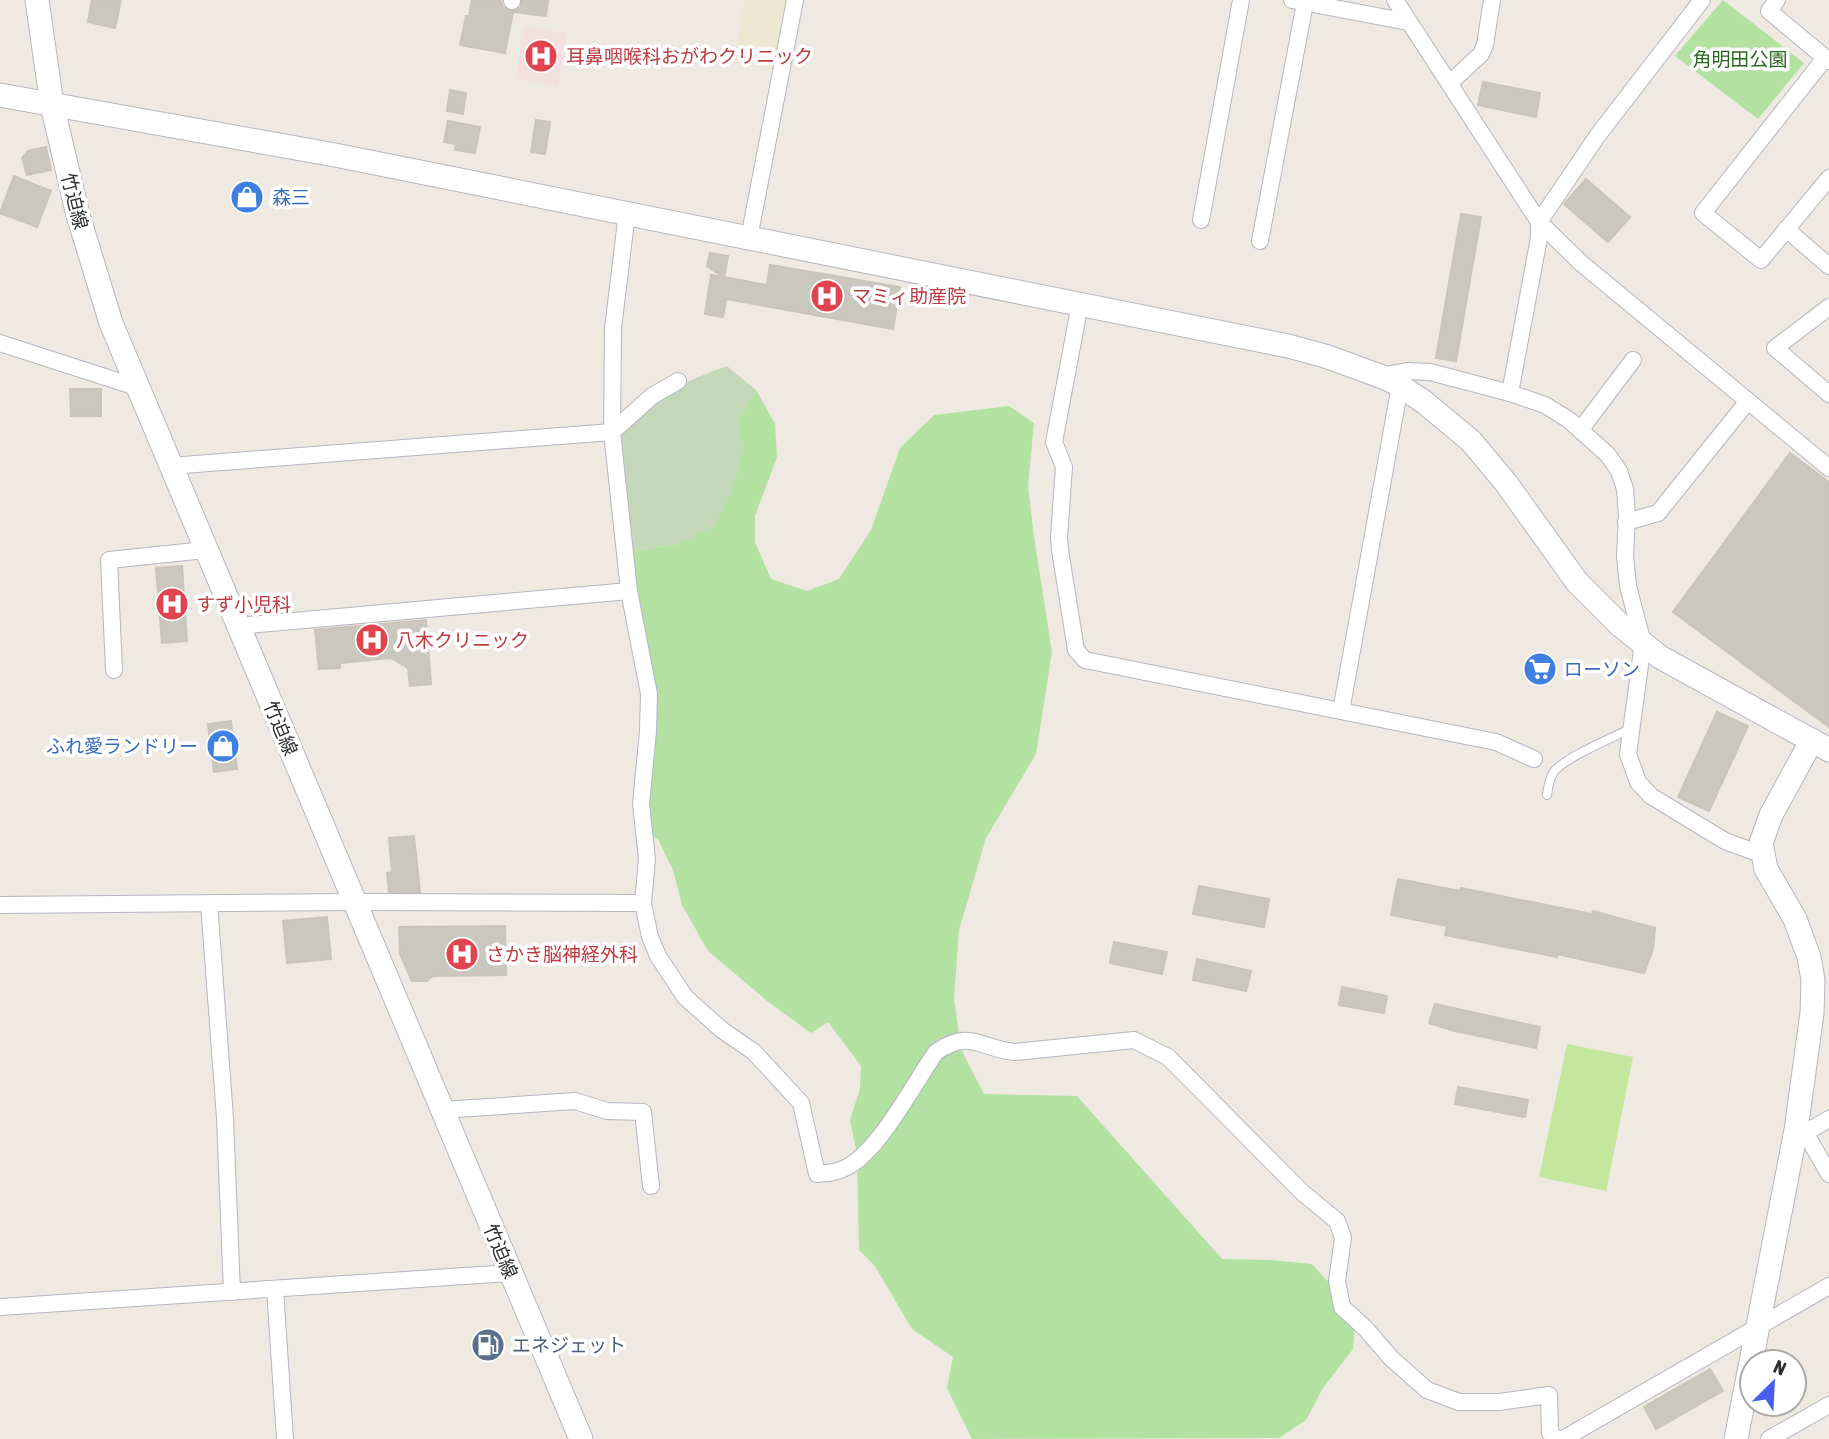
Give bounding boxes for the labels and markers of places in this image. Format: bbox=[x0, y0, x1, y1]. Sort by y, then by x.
hospital icon: 耳鼻咽喉科おがわクリニック bbox=[522, 37, 560, 75]
place label: 耳鼻咽喉科おがわクリニック bbox=[566, 45, 813, 67]
shop icon: 森三 bbox=[228, 178, 266, 216]
place label: 森三 bbox=[272, 186, 310, 208]
hospital icon: マミィ助産院 bbox=[808, 277, 846, 315]
place label: マミィ助産院 bbox=[852, 285, 966, 307]
hospital icon: すず小児科 bbox=[153, 585, 191, 623]
place label: すず小児科 bbox=[196, 593, 291, 615]
hospital icon: 八木クリニック bbox=[353, 621, 391, 659]
place label: 八木クリニック bbox=[396, 629, 529, 651]
supermarket icon: ローソン bbox=[1521, 650, 1559, 688]
place label: ローソン bbox=[1564, 658, 1640, 680]
shop icon: ふれ愛ランドリー bbox=[204, 727, 242, 765]
place label: ふれ愛ランドリー bbox=[46, 735, 198, 757]
hospital icon: さかき脳神経外科 bbox=[443, 935, 481, 973]
place label: さかき脳神経外科 bbox=[486, 943, 638, 965]
fuel station icon: エネジェット bbox=[469, 1326, 507, 1364]
place label: エネジェット bbox=[512, 1334, 626, 1356]

